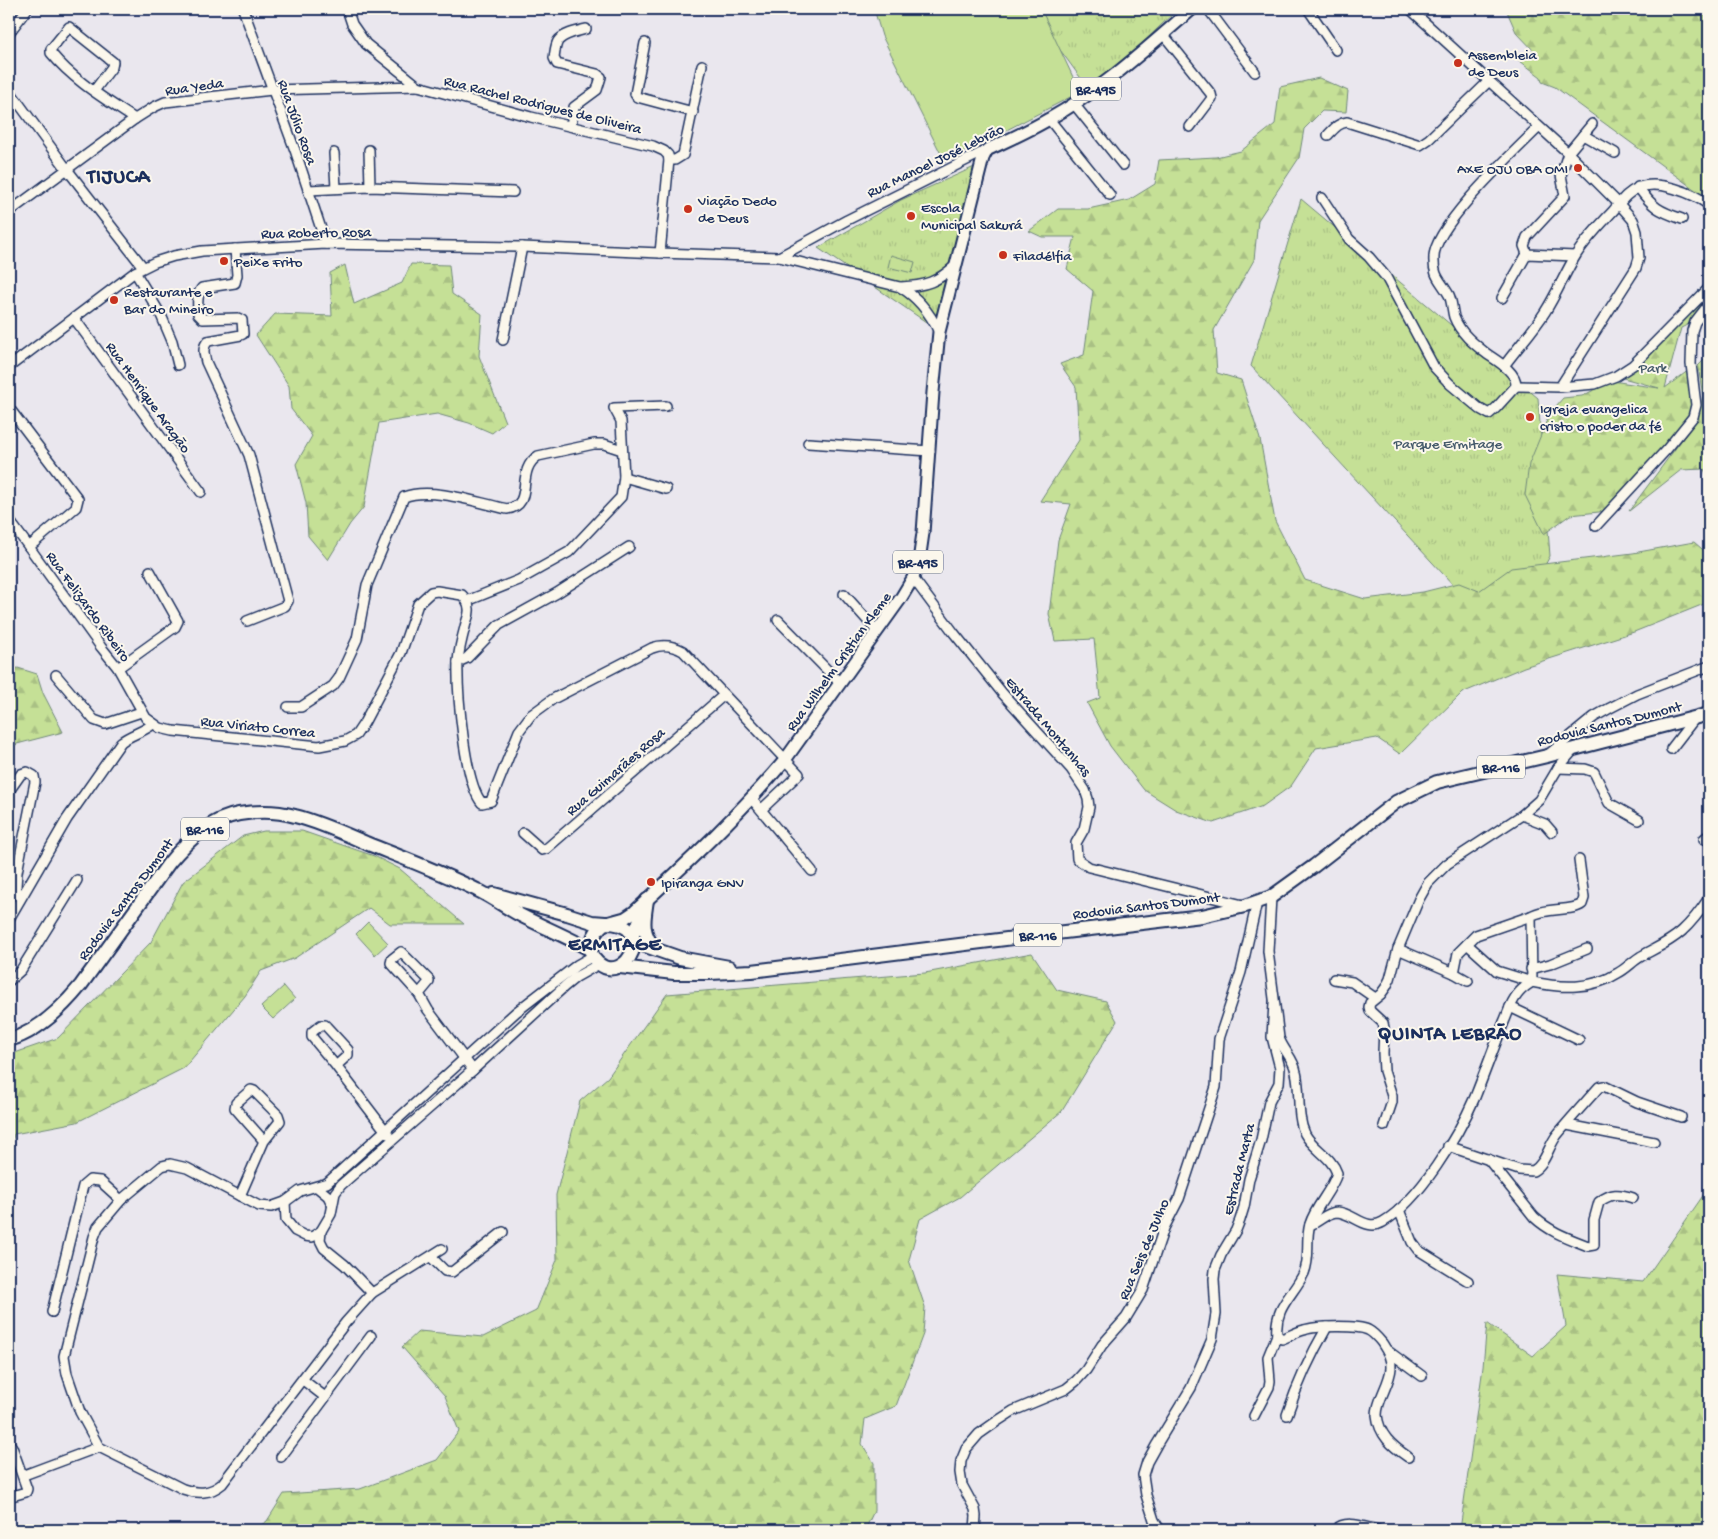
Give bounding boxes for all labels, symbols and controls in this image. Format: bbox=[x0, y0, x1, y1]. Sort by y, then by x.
place label: Assembleia de Deus bbox=[1468, 47, 1537, 82]
marker: Assembleia de Deus bbox=[1452, 57, 1464, 69]
street label: Rua Rachel Rodrigues de Oliveira bbox=[442, 73, 644, 139]
street label: Rua Yeda bbox=[164, 75, 225, 101]
street label: Rua Júlio Rosa bbox=[272, 78, 320, 168]
road number: BR-495 bbox=[1071, 78, 1121, 100]
street label: Rua Manoel José Lebrão bbox=[864, 121, 1007, 203]
place label: AXE OJU OBA OMI bbox=[1457, 161, 1568, 179]
marker: AXE OJU OBA OMI bbox=[1572, 162, 1584, 174]
district label: TIJUCA bbox=[85, 167, 152, 190]
place label: Viação Dedo de Deus bbox=[697, 193, 777, 228]
place label: Escola Municipal Sakurá bbox=[921, 200, 1023, 235]
marker: Viação Dedo de Deus bbox=[682, 203, 694, 215]
marker: Escola Municipal Sakurá bbox=[905, 210, 917, 222]
street label: Rua Roberto Rosa bbox=[261, 224, 372, 244]
place label: Filadélfia bbox=[1012, 248, 1072, 266]
marker: Filadélfia bbox=[997, 249, 1009, 261]
place label: Peixe Frito bbox=[233, 254, 303, 272]
marker: Peixe Frito bbox=[218, 255, 230, 267]
place label: Restaurante e Bar do Mineiro bbox=[123, 284, 214, 319]
marker: Restaurante e Bar do Mineiro bbox=[108, 294, 120, 306]
street label: Rua Henrique Aragão bbox=[101, 339, 194, 458]
park label: Park bbox=[1638, 360, 1669, 378]
place label: Igreja evangelica cristo o poder da fé bbox=[1540, 401, 1662, 436]
marker: Igreja evangelica cristo o poder da fé bbox=[1524, 411, 1536, 423]
park label: Parque Ermitage bbox=[1393, 436, 1503, 454]
street label: Rua Felizardo Ribeiro bbox=[41, 548, 134, 666]
road number: BR-495 bbox=[893, 550, 943, 574]
street label: Rua Wilhelm Cristian Kleme bbox=[783, 589, 896, 735]
street label: Estrada Montanhas bbox=[1001, 674, 1095, 781]
street label: Rodovia Santos Dumont bbox=[1536, 698, 1685, 752]
street label: Rua Viriato Correa bbox=[200, 713, 317, 743]
street label: Rua Guimarães Rosa bbox=[563, 724, 670, 820]
road number: BR-116 bbox=[1477, 756, 1525, 779]
road number: BR-116 bbox=[181, 818, 229, 841]
street label: Rodovia Santos Dumont bbox=[75, 834, 179, 965]
place label: Ipiranga GNV bbox=[661, 875, 744, 893]
marker: Ipiranga GNV bbox=[645, 876, 657, 888]
street label: Rodovia Santos Dumont bbox=[1072, 889, 1223, 925]
road number: BR-116 bbox=[1014, 924, 1062, 946]
district label: ERMITAGE bbox=[568, 935, 663, 958]
district label: QUINTA LEBRÃO bbox=[1378, 1023, 1522, 1047]
street label: Estrada Marta bbox=[1220, 1121, 1260, 1217]
street label: Rua Seis de Julho bbox=[1115, 1196, 1174, 1303]

